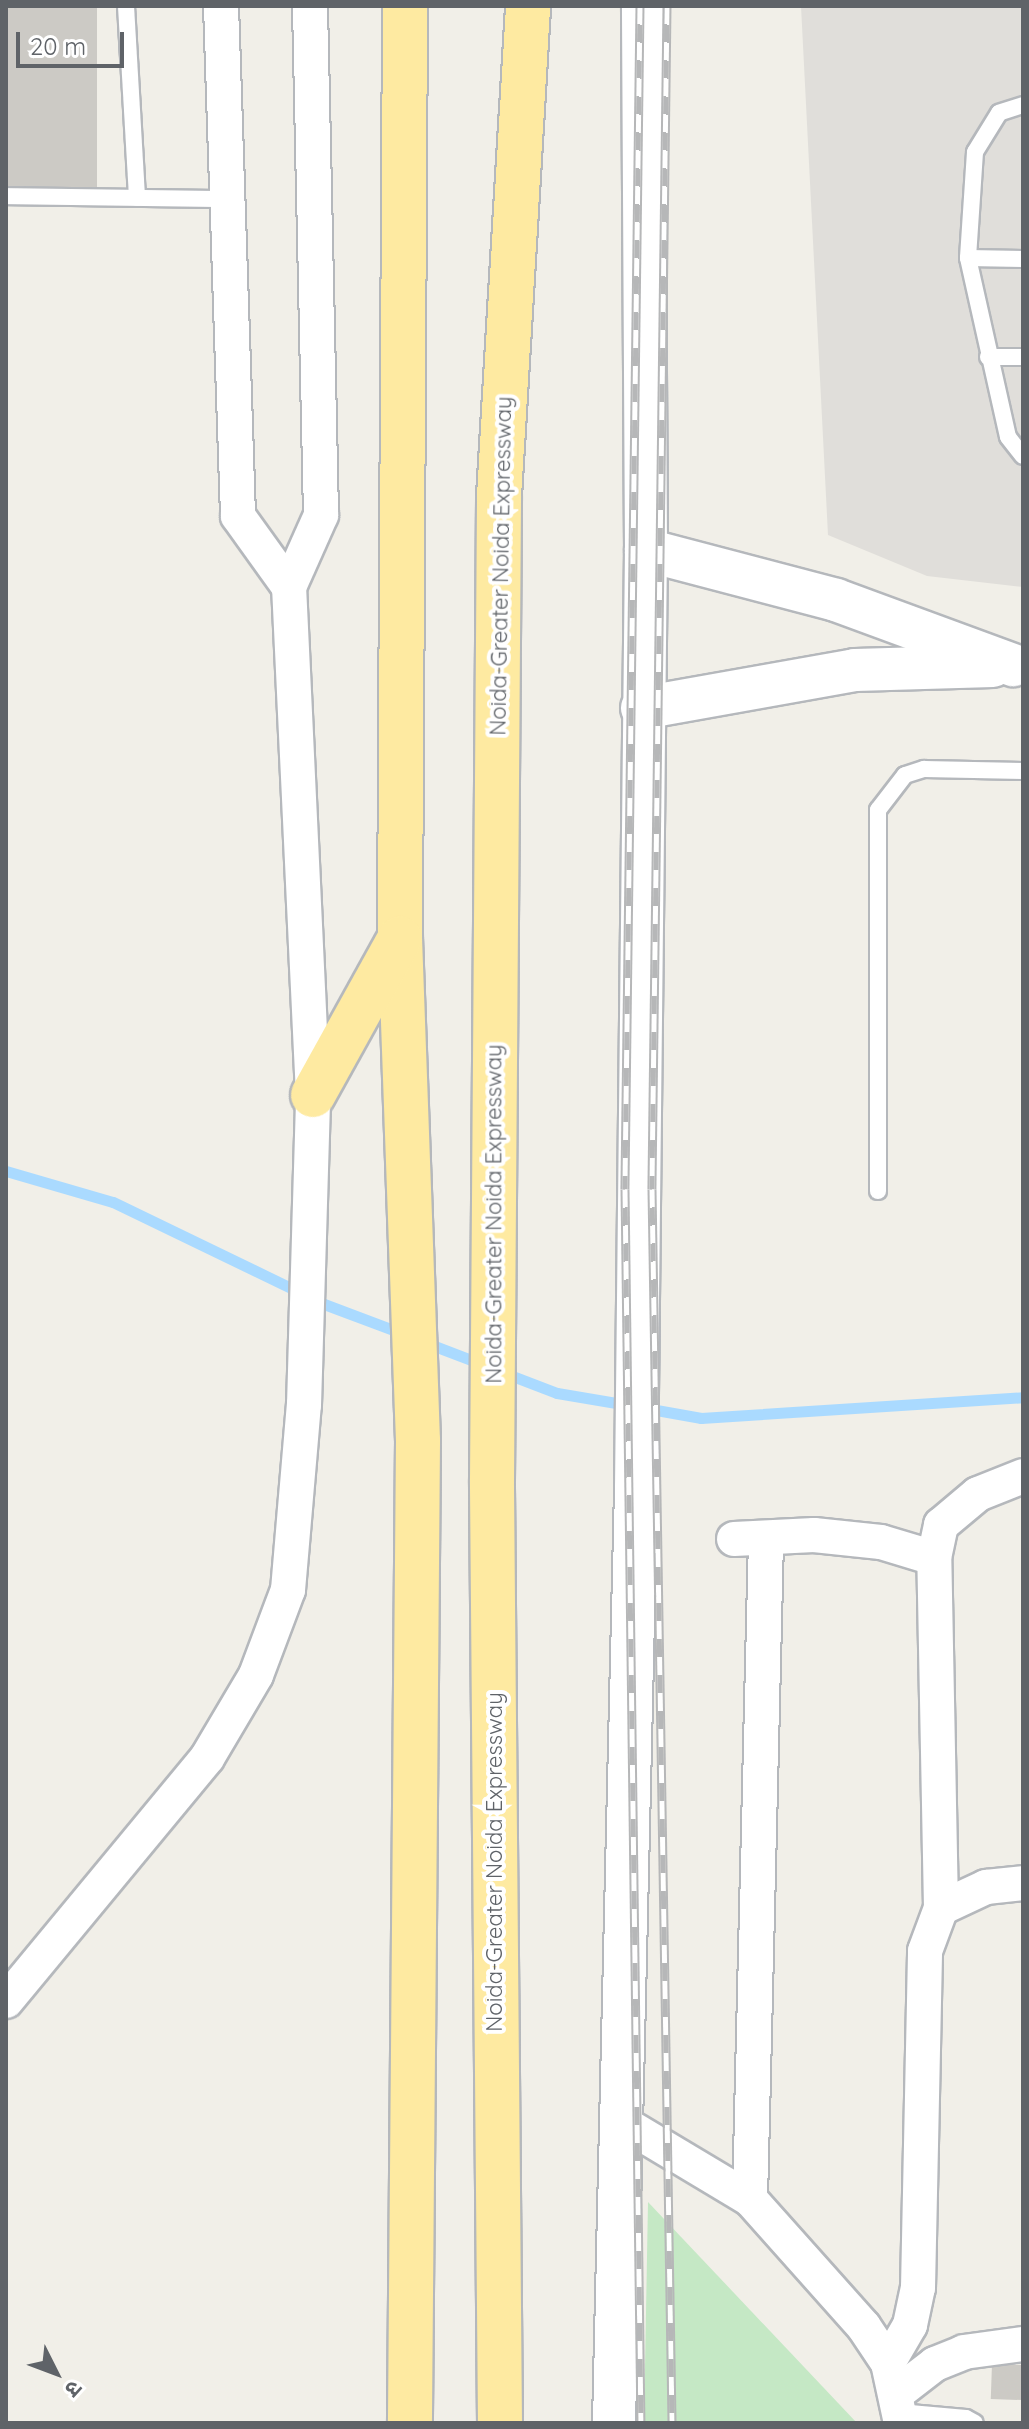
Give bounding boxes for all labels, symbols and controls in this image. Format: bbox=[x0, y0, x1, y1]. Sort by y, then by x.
scale bar bbox=[20, 16, 128, 66]
text: 20 m bbox=[30, 31, 86, 61]
street label: Noida-Greater Noida Expressway bbox=[485, 396, 517, 736]
street label: Noida-Greater Noida Expressway bbox=[481, 1044, 507, 1384]
street label: Noida-Greater Noida Expressway bbox=[482, 1692, 508, 2032]
north arrow bbox=[16, 2333, 96, 2413]
text: उ bbox=[59, 2375, 89, 2403]

